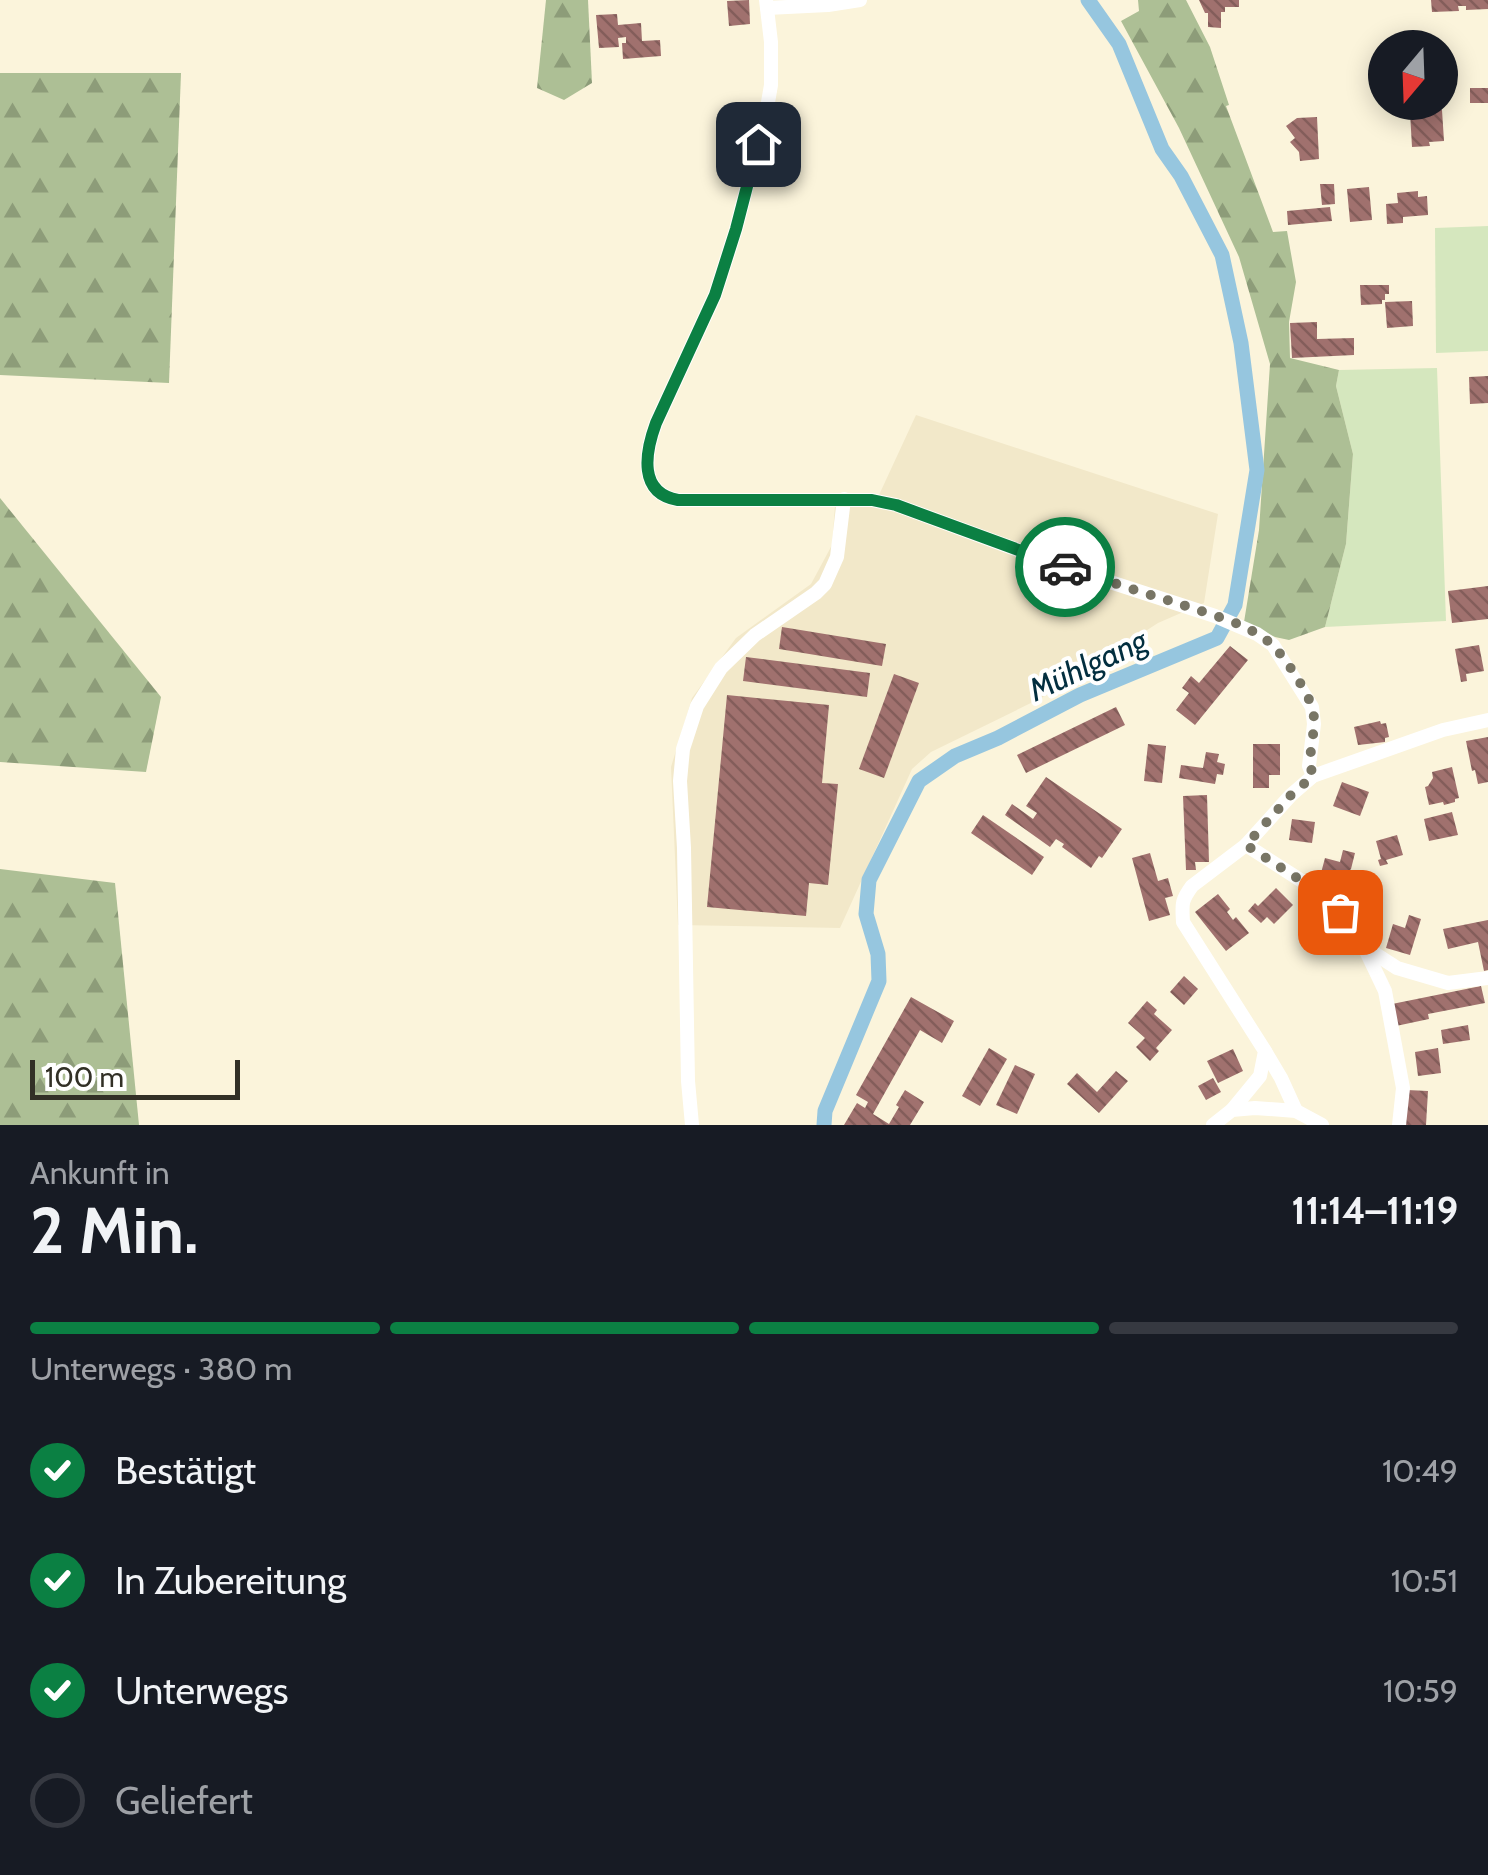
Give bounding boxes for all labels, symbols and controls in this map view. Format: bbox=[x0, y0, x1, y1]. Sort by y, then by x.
north arrow bbox=[1368, 30, 1458, 120]
map controls bbox=[1368, 30, 1458, 120]
pin bbox=[716, 102, 801, 187]
icon: home bbox=[731, 117, 786, 172]
courier bbox=[1015, 517, 1115, 617]
icon: car bbox=[1038, 540, 1093, 595]
water label: Mühlgang bbox=[1021, 620, 1154, 709]
pin bbox=[1298, 870, 1383, 955]
icon: bag bbox=[1313, 885, 1368, 940]
scale bar bbox=[30, 1055, 240, 1100]
text: 100 m bbox=[45, 1060, 124, 1094]
text: Ankunft in bbox=[30, 1153, 170, 1192]
text: 11:14–11:19 bbox=[1292, 1187, 1458, 1234]
text: 2 Min. bbox=[30, 1190, 198, 1269]
text: Unterwegs · 380 m bbox=[30, 1349, 292, 1388]
icon: check bbox=[30, 1443, 85, 1498]
text: Bestätigt bbox=[115, 1447, 256, 1494]
text: 10:49 bbox=[1382, 1451, 1458, 1490]
icon: check bbox=[30, 1553, 85, 1608]
text: In Zubereitung bbox=[115, 1557, 346, 1604]
text: 10:51 bbox=[1391, 1561, 1458, 1600]
icon: check bbox=[30, 1663, 85, 1718]
text: Unterwegs bbox=[115, 1667, 288, 1714]
text: 10:59 bbox=[1383, 1671, 1458, 1710]
text: Geliefert bbox=[115, 1777, 253, 1824]

